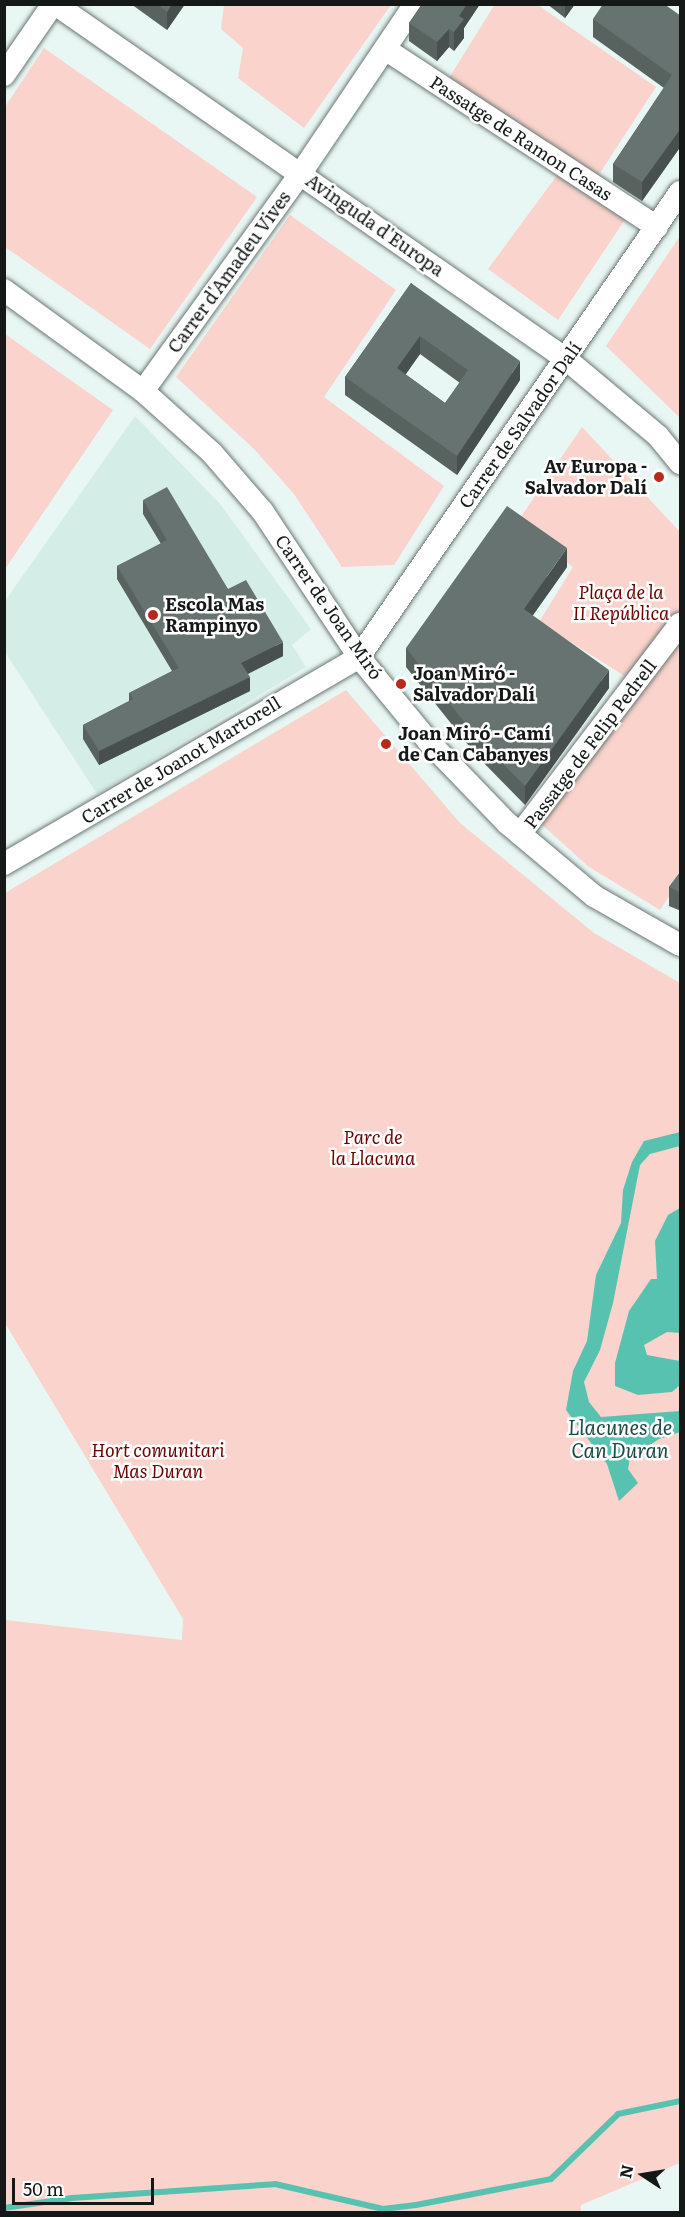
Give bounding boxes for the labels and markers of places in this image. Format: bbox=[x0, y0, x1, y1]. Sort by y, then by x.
place label: Av Europa - Salvador Dalí bbox=[525, 456, 647, 498]
marker: Av Europa - Salvador Dalí bbox=[652, 470, 666, 484]
place label: Escola Mas Rampinyo bbox=[165, 594, 264, 636]
marker: Escola Mas Rampinyo bbox=[146, 608, 160, 622]
place label: Joan Miró - Salvador Dalí bbox=[413, 663, 535, 706]
marker: Joan Miró - Salvador Dalí bbox=[394, 677, 408, 691]
place label: Joan Miró - Camí de Can Cabanyes bbox=[398, 723, 551, 766]
marker: Joan Miró - Camí de Can Cabanyes bbox=[379, 737, 393, 751]

